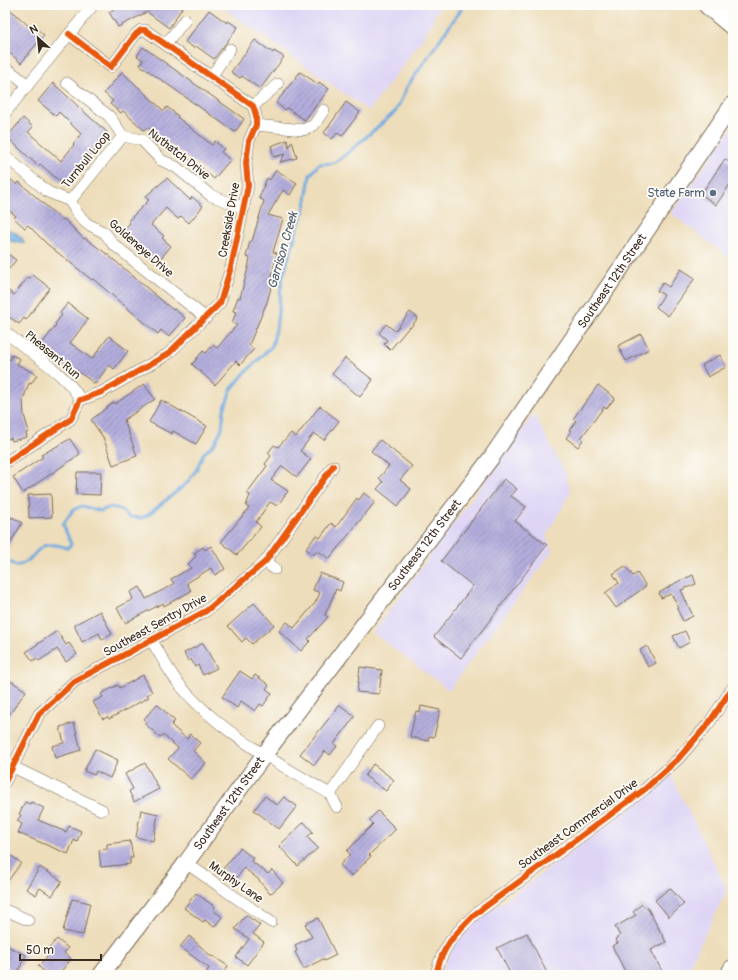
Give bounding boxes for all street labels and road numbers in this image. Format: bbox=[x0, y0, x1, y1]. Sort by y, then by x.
street label: Nuthatch Drive bbox=[145, 126, 213, 183]
street label: Turnbull Loop bbox=[59, 128, 114, 192]
street label: Creekside Drive bbox=[216, 181, 243, 259]
street label: Goldeneye Drive bbox=[105, 216, 176, 281]
street label: Southeast 12th Street bbox=[575, 231, 650, 332]
street label: Pheasant Run bbox=[22, 328, 84, 383]
street label: Southeast 12th Street bbox=[385, 496, 465, 594]
street label: Southeast Sentry Drive bbox=[101, 591, 210, 660]
street label: Southeast 12th Street bbox=[191, 754, 268, 853]
street label: Southeast Commercial Drive bbox=[516, 776, 641, 873]
street label: Murphy Lane bbox=[206, 858, 266, 907]

